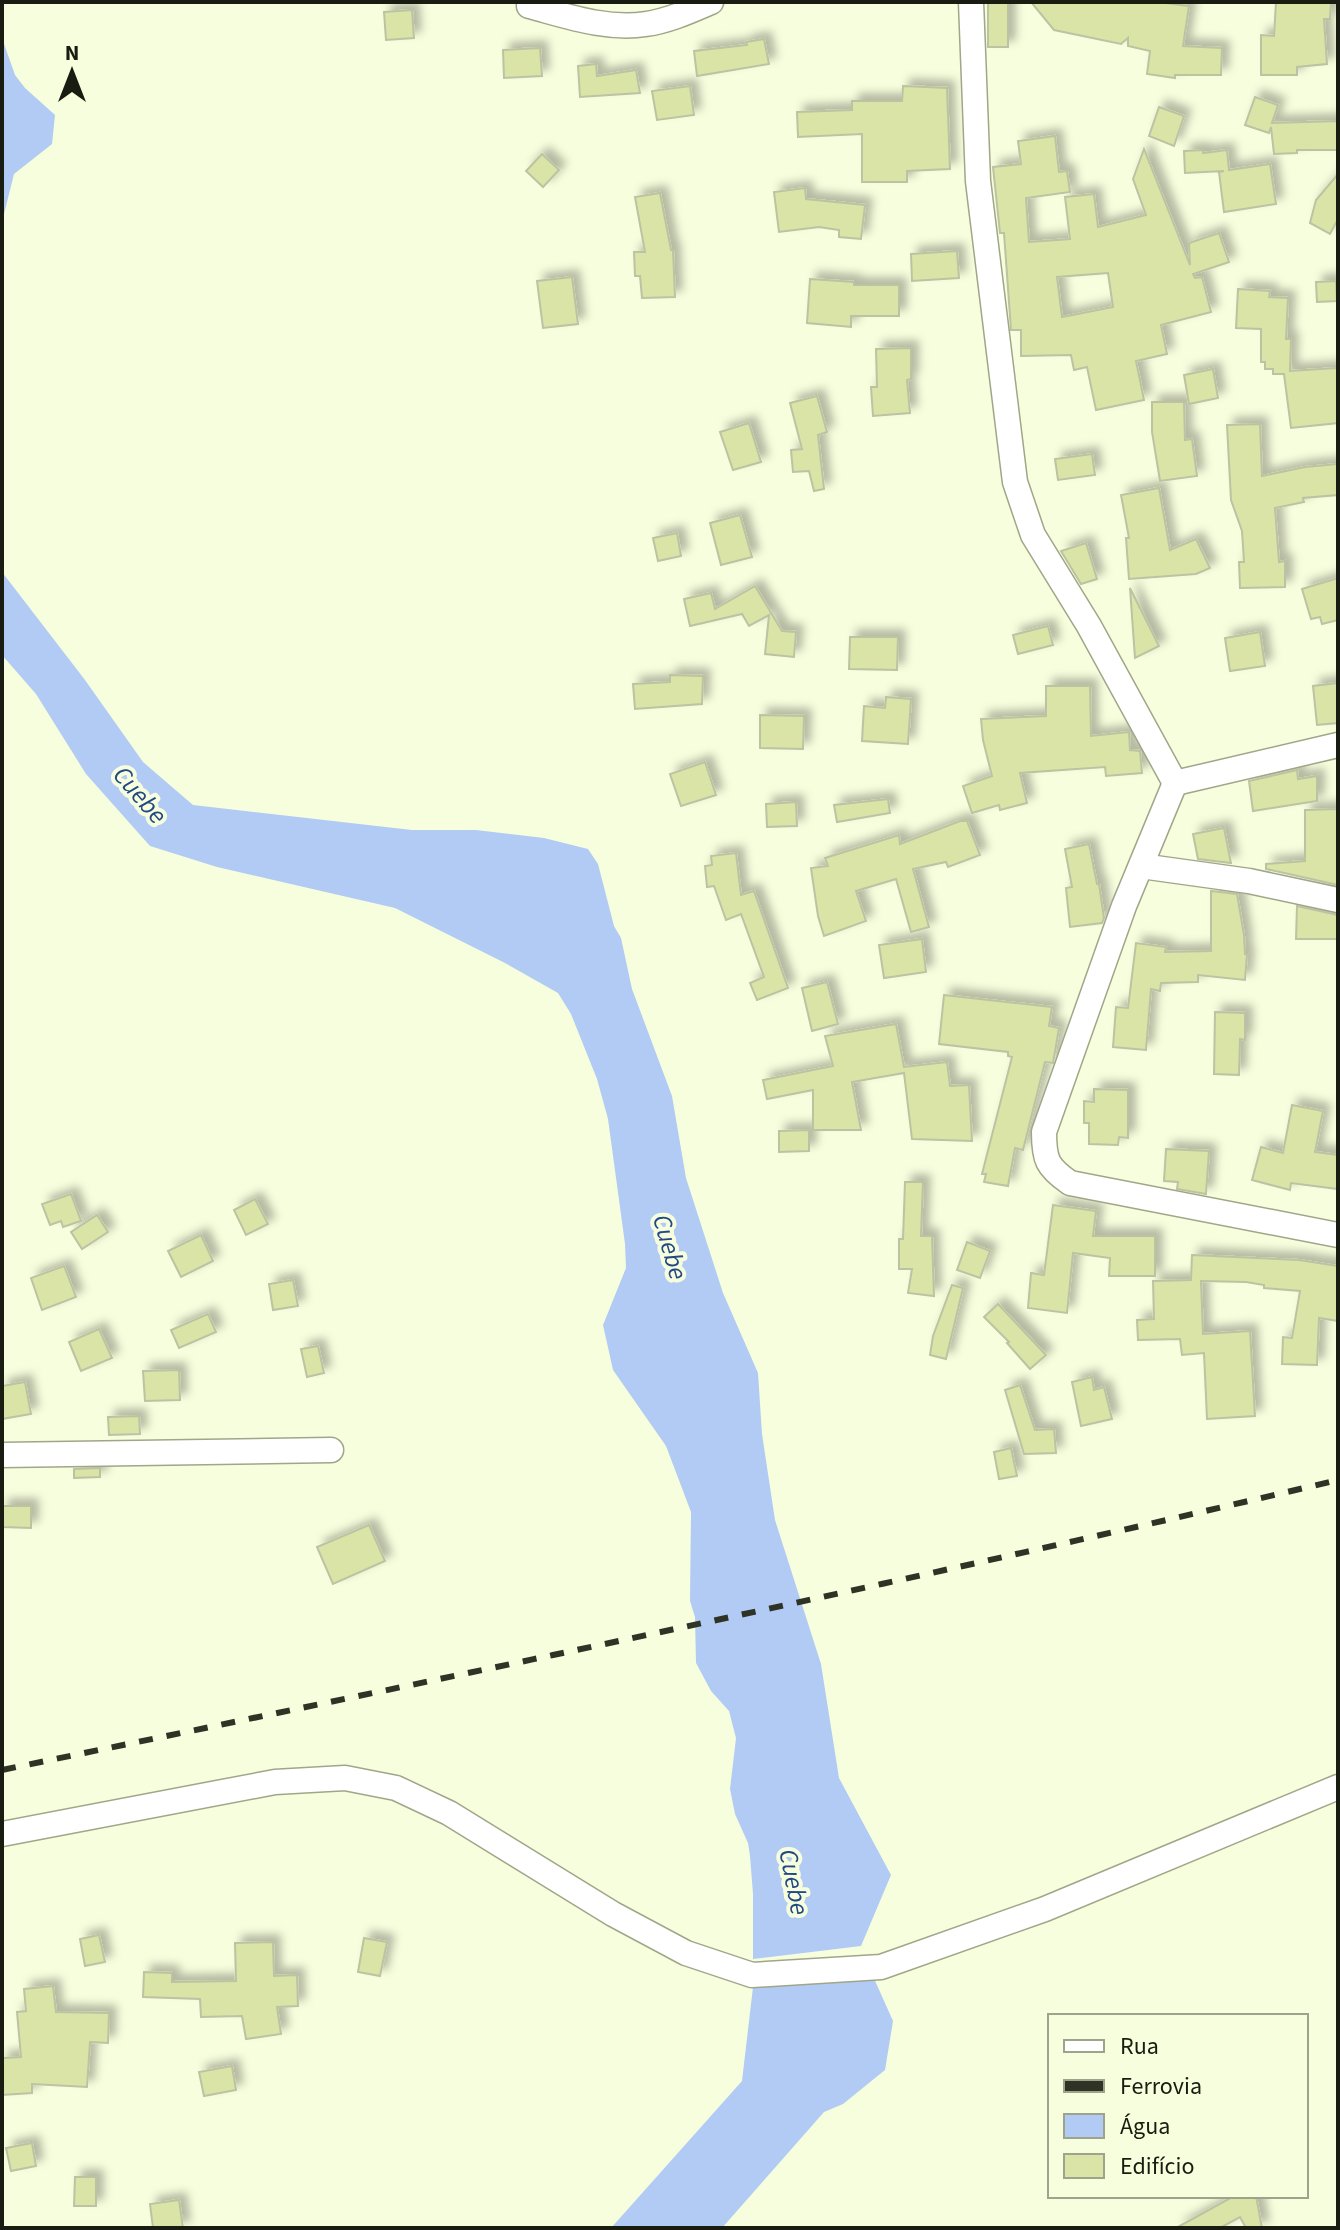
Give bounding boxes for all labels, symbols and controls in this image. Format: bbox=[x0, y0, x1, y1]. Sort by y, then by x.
north arrow bbox=[32, 32, 112, 112]
text: N bbox=[65, 37, 79, 69]
water label: Cuebe bbox=[104, 758, 176, 832]
water label: Cuebe bbox=[643, 1210, 697, 1284]
water label: Cuebe bbox=[769, 1846, 819, 1918]
legend bbox=[1048, 2014, 1308, 2198]
text: Rua bbox=[1120, 2029, 1159, 2064]
text: Ferrovia bbox=[1120, 2069, 1202, 2104]
text: Água bbox=[1120, 2109, 1170, 2144]
text: Edifício bbox=[1120, 2149, 1194, 2184]

